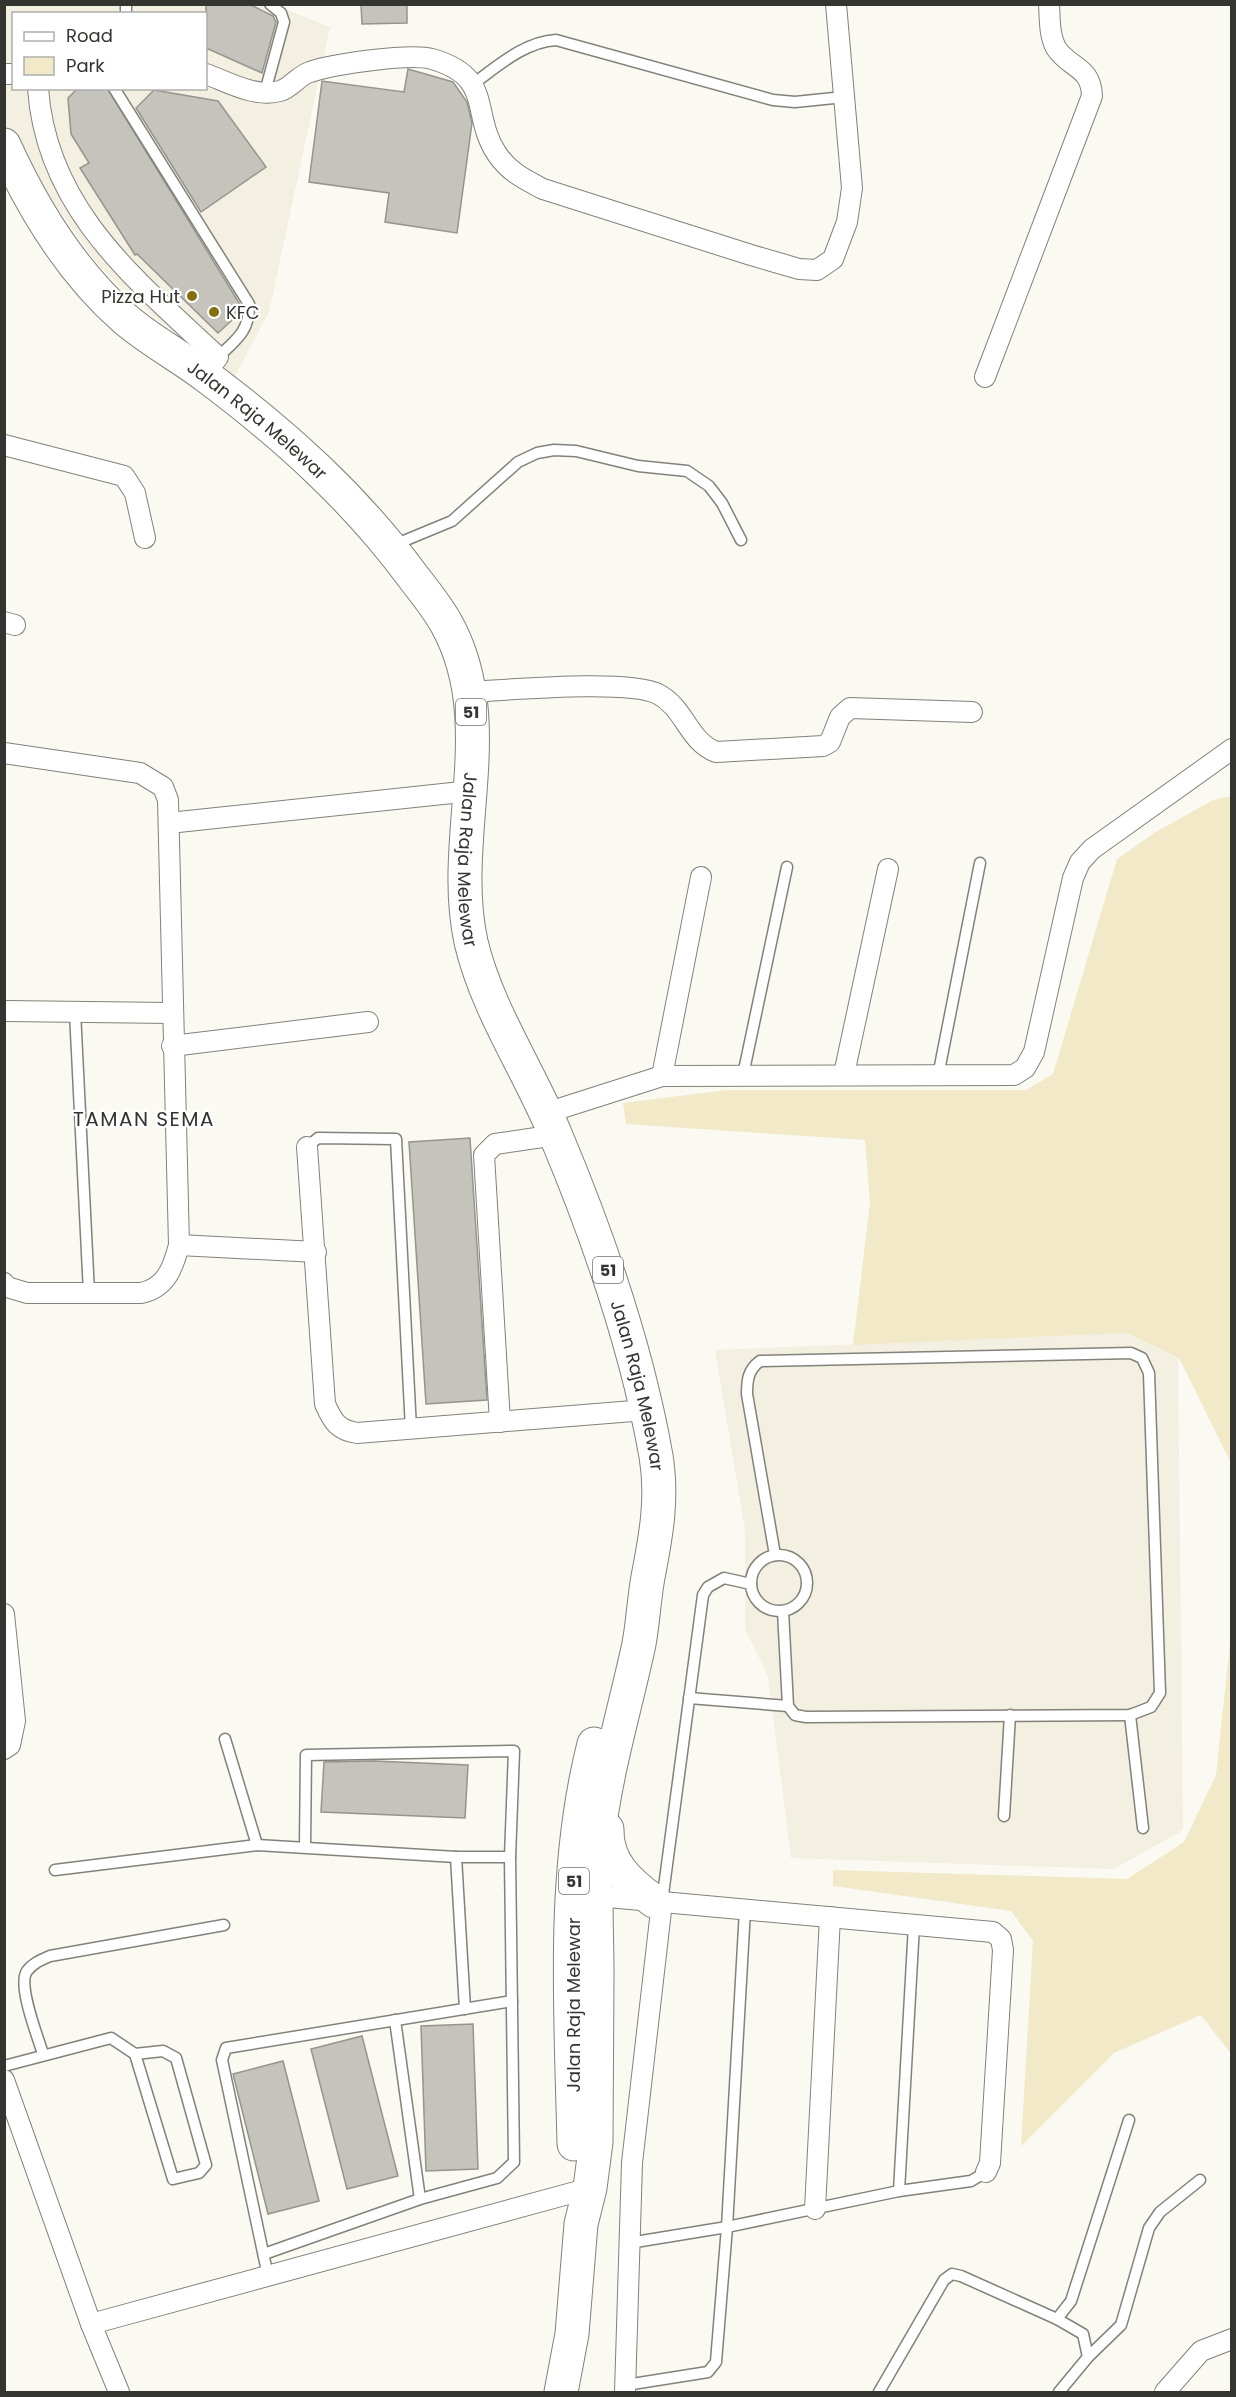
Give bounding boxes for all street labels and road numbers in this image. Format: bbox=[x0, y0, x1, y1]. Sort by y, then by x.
street label: Jalan Raja Melewar bbox=[183, 354, 333, 485]
road number: 51 bbox=[456, 699, 486, 725]
street label: Jalan Raja Melewar bbox=[452, 771, 484, 950]
road number: 51 bbox=[593, 1257, 623, 1283]
street label: Jalan Raja Melewar bbox=[605, 1297, 670, 1472]
road number: 51 bbox=[559, 1868, 589, 1894]
street label: Jalan Raja Melewar bbox=[561, 1917, 586, 2093]

